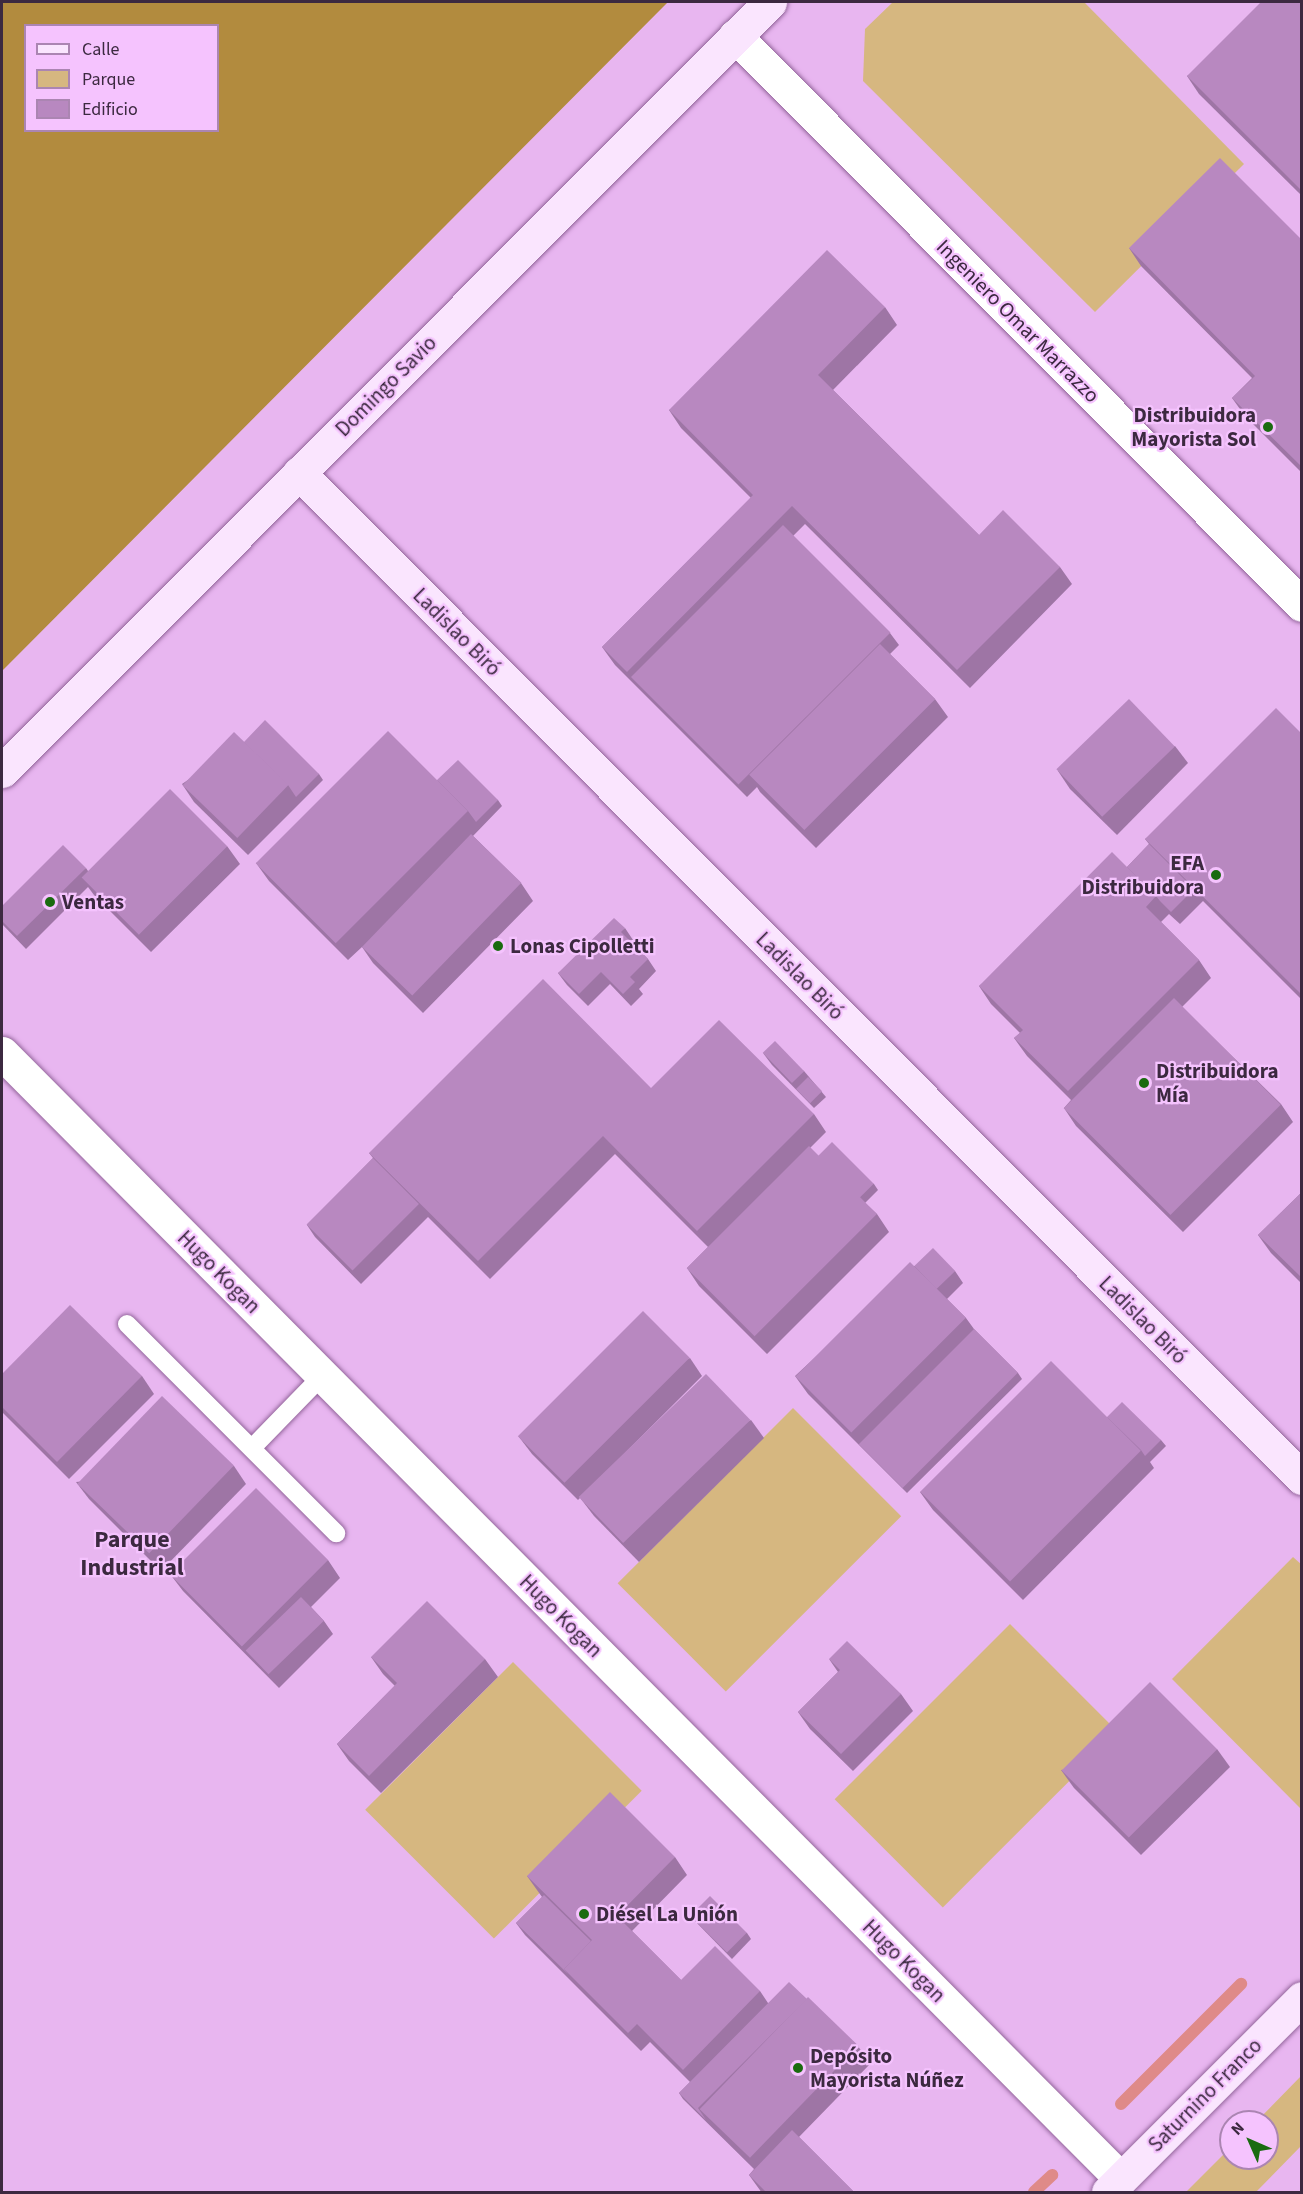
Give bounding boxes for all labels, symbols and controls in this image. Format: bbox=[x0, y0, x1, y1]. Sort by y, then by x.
legend bbox=[24, 24, 219, 132]
text: Calle bbox=[82, 37, 119, 62]
text: Parque bbox=[82, 67, 135, 92]
text: Edificio bbox=[82, 97, 138, 122]
street label: Ingeniero Omar Marrazzo bbox=[931, 234, 1105, 408]
street label: Domingo Savio bbox=[330, 330, 442, 442]
place label: Distribuidora Mayorista Sol bbox=[1131, 402, 1256, 452]
marker: Distribuidora Mayorista Sol bbox=[1261, 420, 1275, 434]
street label: Ladislao Biró bbox=[408, 583, 506, 681]
place label: EFA Distribuidora bbox=[1082, 850, 1204, 900]
marker: EFA Distribuidora bbox=[1209, 868, 1223, 882]
place label: Ventas bbox=[62, 889, 124, 915]
marker: Ventas bbox=[43, 895, 57, 909]
street label: Ladislao Biró bbox=[751, 927, 849, 1025]
place label: Lonas Cipolletti bbox=[510, 933, 655, 959]
marker: Lonas Cipolletti bbox=[491, 939, 505, 953]
place label: Distribuidora Mía bbox=[1156, 1058, 1278, 1108]
marker: Distribuidora Mía bbox=[1137, 1076, 1151, 1090]
street label: Hugo Kogan bbox=[172, 1225, 266, 1319]
street label: Ladislao Biró bbox=[1094, 1271, 1192, 1369]
district label: Parque Industrial bbox=[80, 1526, 184, 1582]
street label: Hugo Kogan bbox=[514, 1569, 608, 1663]
place label: Diésel La Unión bbox=[596, 1901, 738, 1927]
marker: Diésel La Unión bbox=[577, 1907, 591, 1921]
street label: Hugo Kogan bbox=[857, 1914, 951, 2008]
street label: Saturnino Franco bbox=[1143, 2033, 1267, 2157]
place label: Depósito Mayorista Núñez bbox=[810, 2043, 964, 2093]
marker: Depósito Mayorista Núñez bbox=[791, 2061, 805, 2075]
north arrow bbox=[1219, 2110, 1279, 2170]
text: N bbox=[1226, 2117, 1249, 2140]

